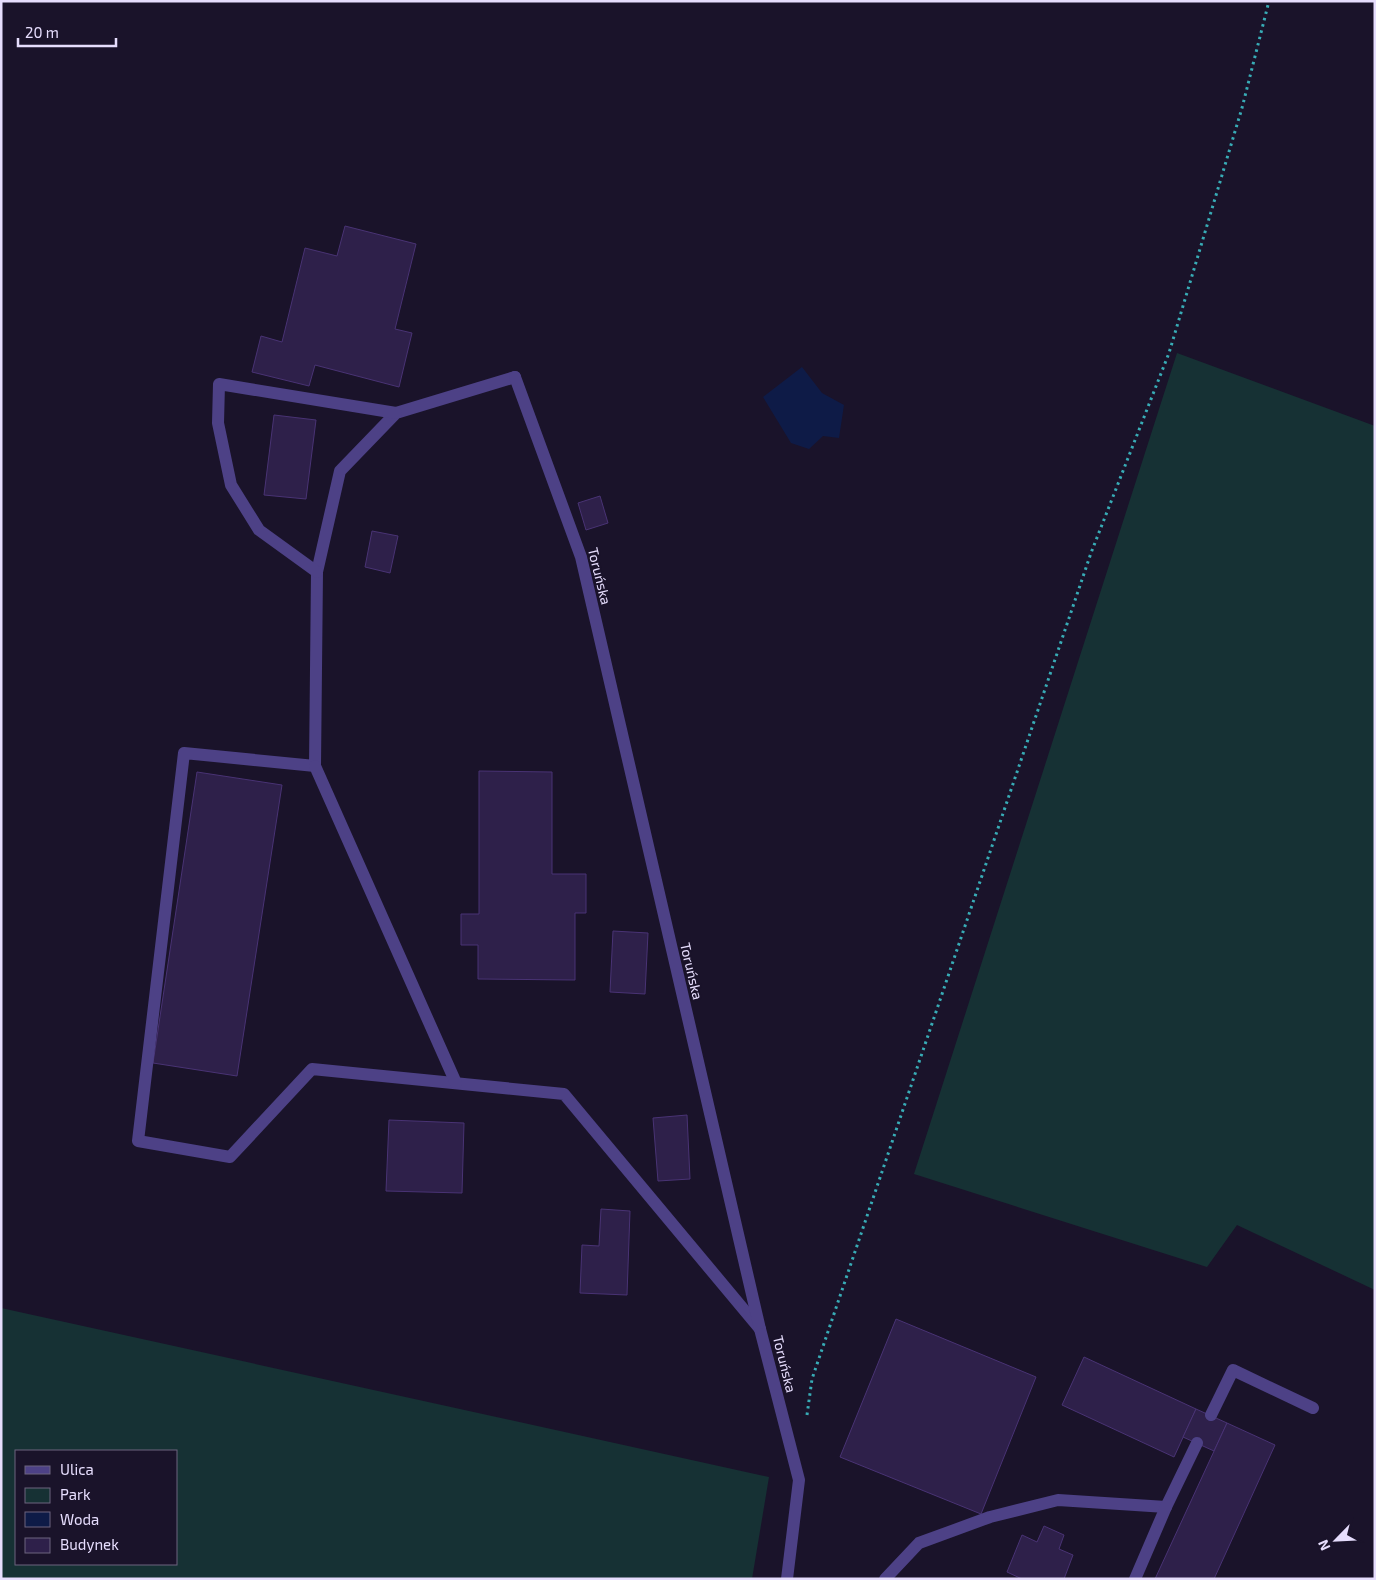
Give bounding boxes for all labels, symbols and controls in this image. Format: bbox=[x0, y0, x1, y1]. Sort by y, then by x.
scale bar bbox=[18, 15, 115, 47]
text: 20 m bbox=[25, 23, 59, 41]
street label: Toruńska bbox=[585, 546, 615, 606]
street label: Toruńska bbox=[677, 941, 707, 1001]
street label: Toruńska bbox=[770, 1334, 800, 1394]
legend bbox=[15, 1450, 178, 1565]
text: Ulica bbox=[60, 1460, 94, 1478]
text: Park bbox=[60, 1485, 91, 1503]
text: Woda bbox=[60, 1510, 99, 1528]
north arrow bbox=[1311, 1515, 1361, 1565]
text: Budynek bbox=[60, 1535, 119, 1553]
text: N bbox=[1314, 1537, 1333, 1554]

